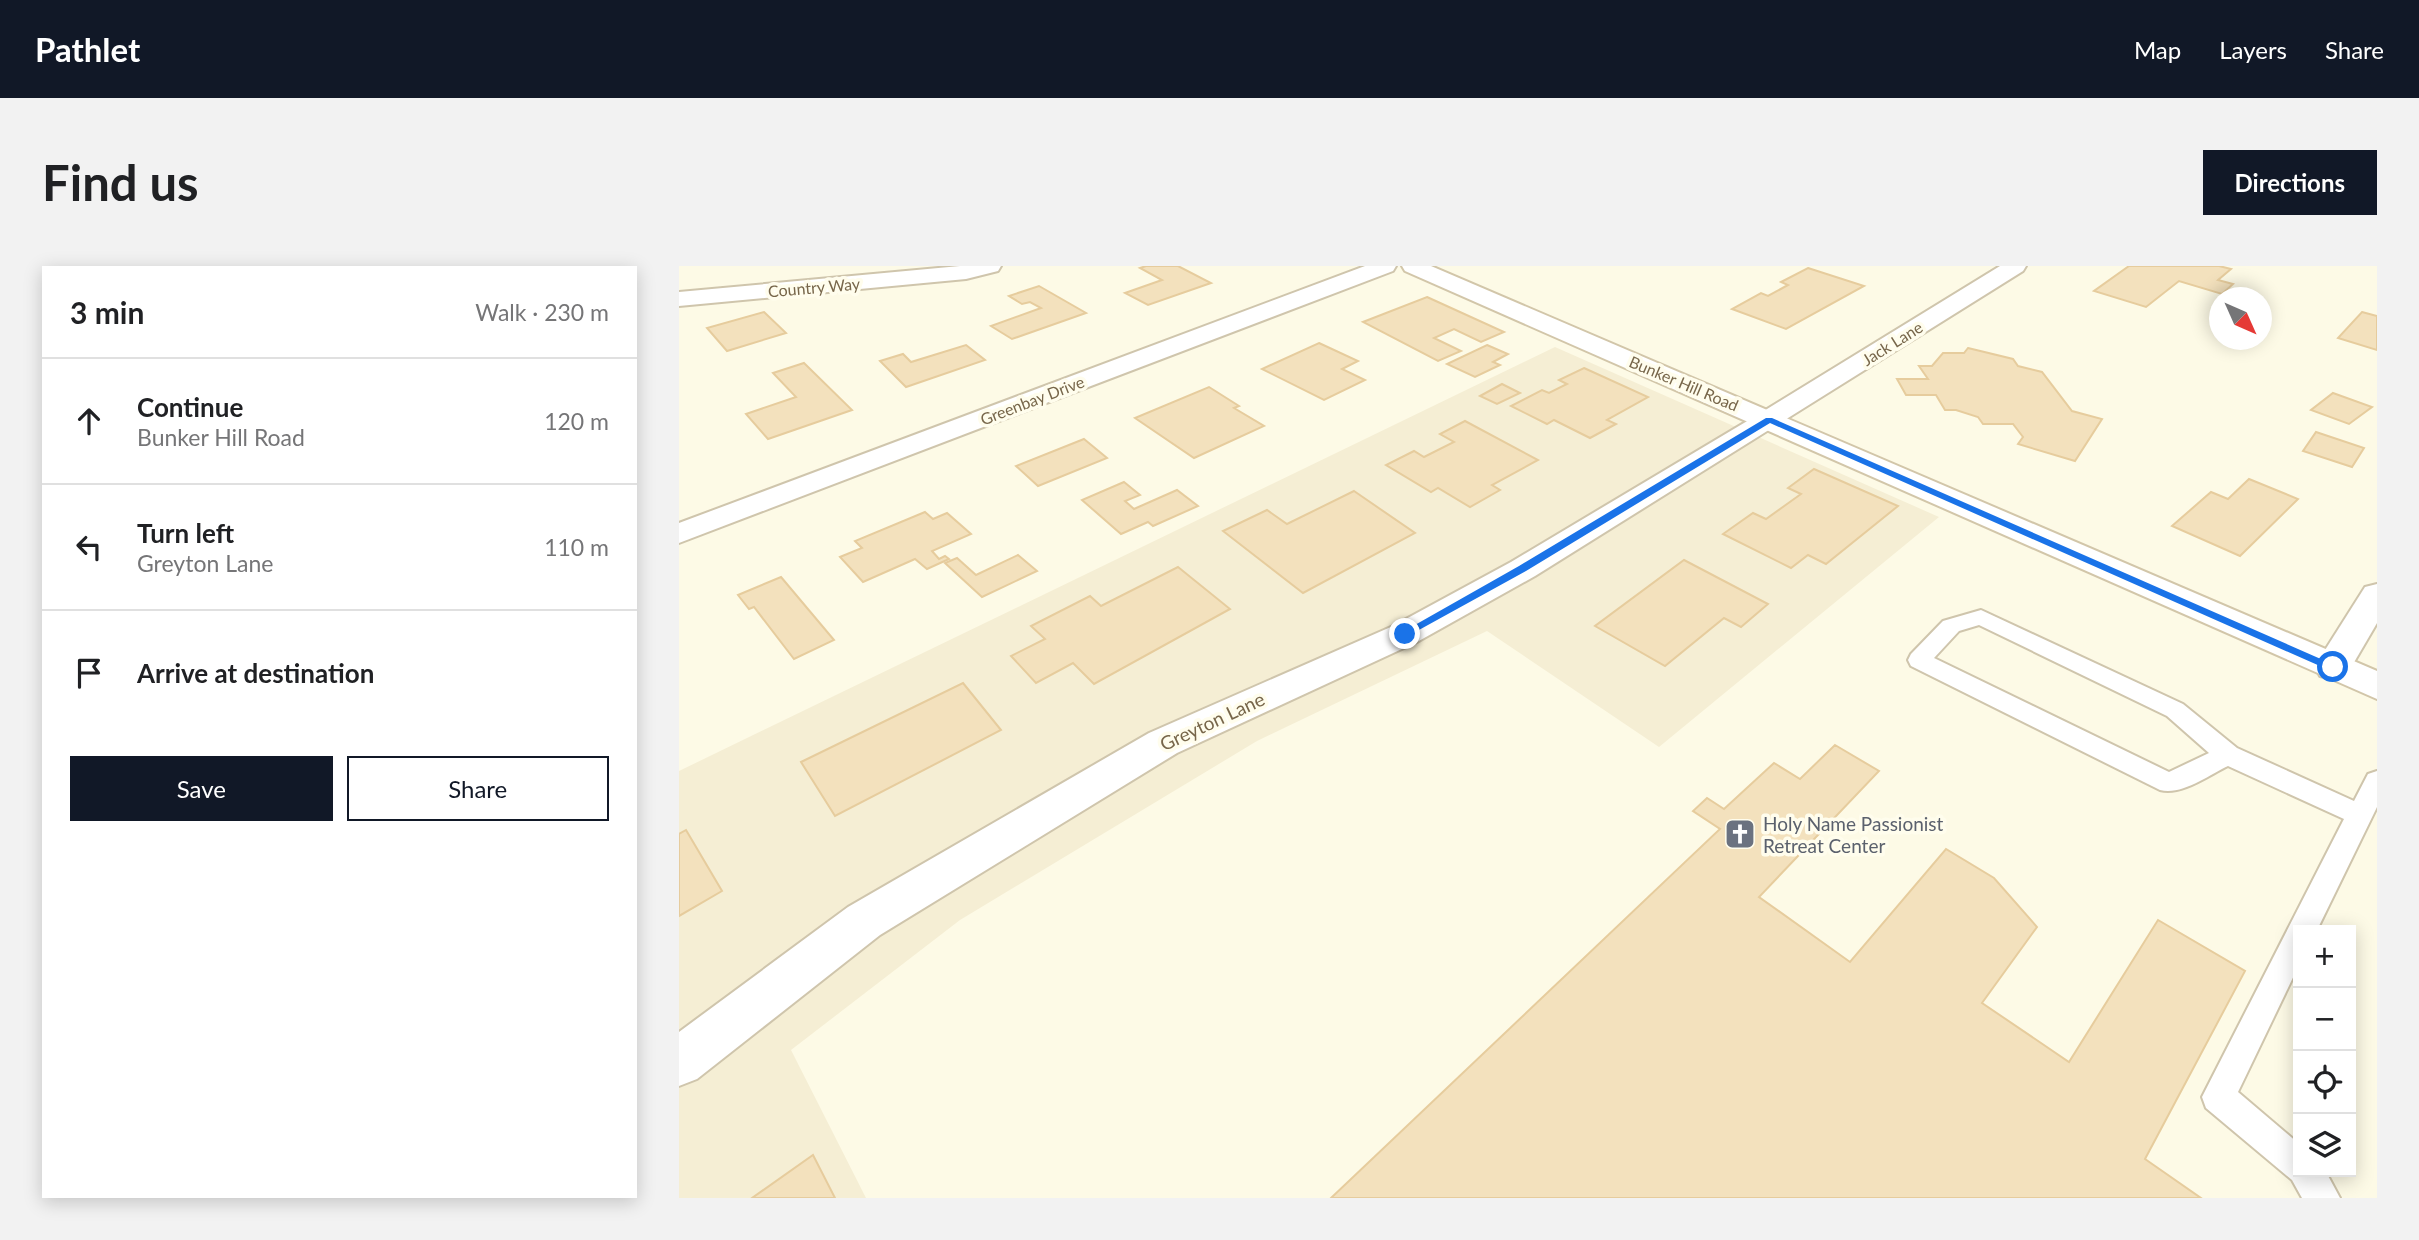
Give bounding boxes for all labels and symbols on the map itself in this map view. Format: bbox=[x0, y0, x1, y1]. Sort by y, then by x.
street label: Country Way bbox=[767, 273, 862, 300]
north arrow bbox=[2209, 287, 2272, 350]
street label: Jack Lane bbox=[1858, 317, 1926, 369]
street label: Bunker Hill Road bbox=[1627, 351, 1741, 415]
street label: Greenbay Drive bbox=[977, 371, 1087, 429]
route end bbox=[1389, 618, 1420, 649]
route start bbox=[2317, 651, 2348, 682]
street label: Greyton Lane bbox=[1156, 687, 1268, 755]
place label: Holy Name Passionist Retreat Center bbox=[1763, 812, 1944, 857]
church icon: Holy Name Passionist Retreat Center bbox=[1723, 817, 1757, 851]

